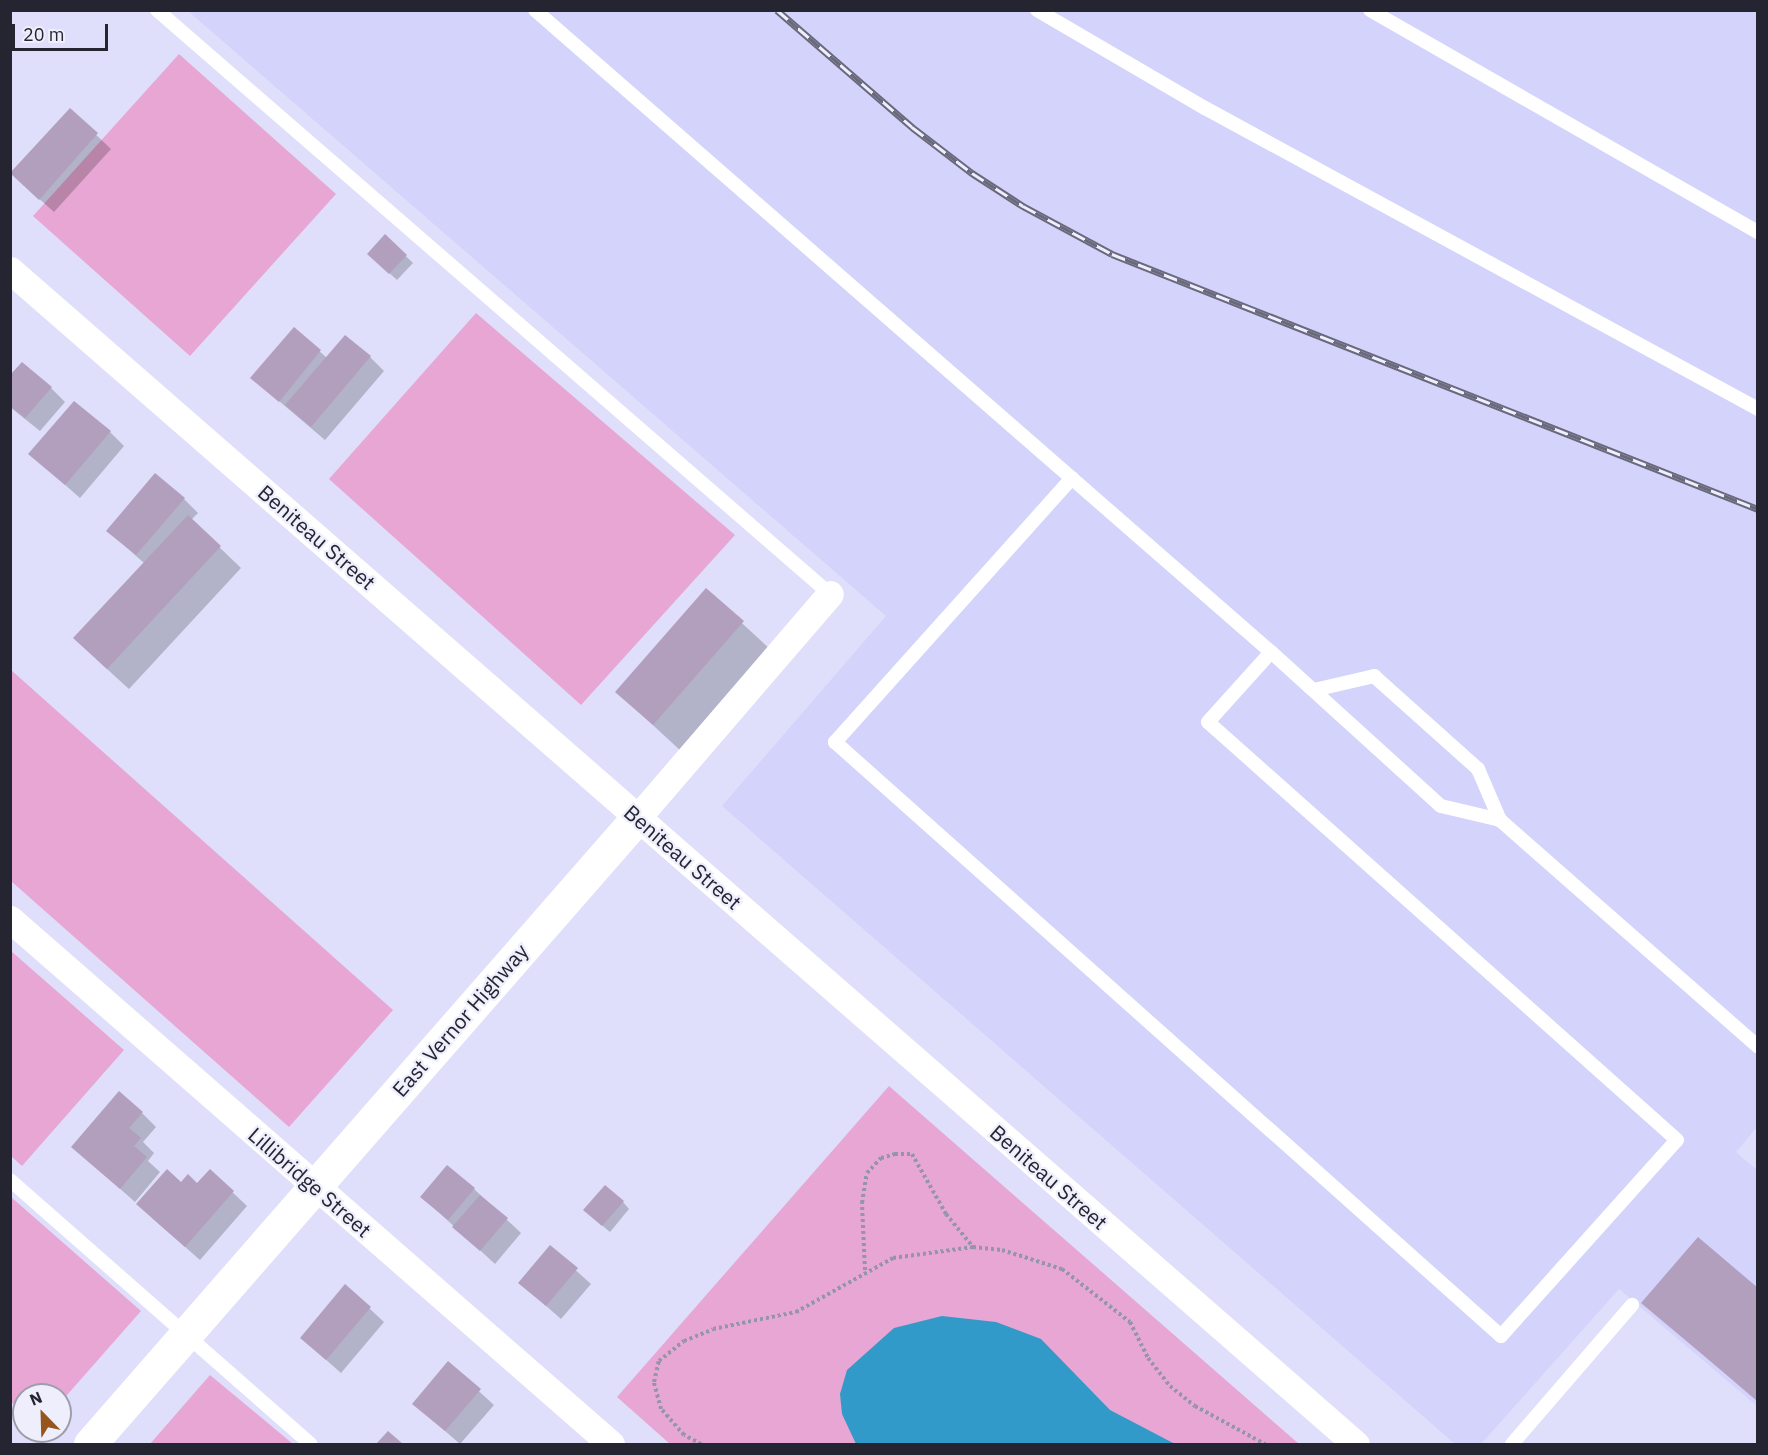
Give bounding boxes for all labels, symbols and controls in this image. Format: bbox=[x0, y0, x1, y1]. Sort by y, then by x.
scale bar bbox=[15, 12, 111, 50]
text: 20 m bbox=[23, 23, 65, 46]
street label: Beniteau Street bbox=[253, 479, 381, 595]
street label: Beniteau Street bbox=[619, 799, 747, 915]
street label: East Vernor Highway bbox=[387, 938, 533, 1102]
street label: Beniteau Street bbox=[985, 1119, 1113, 1235]
street label: Lillibridge Street bbox=[243, 1122, 377, 1242]
north arrow bbox=[12, 1383, 72, 1443]
text: N bbox=[27, 1387, 45, 1410]

